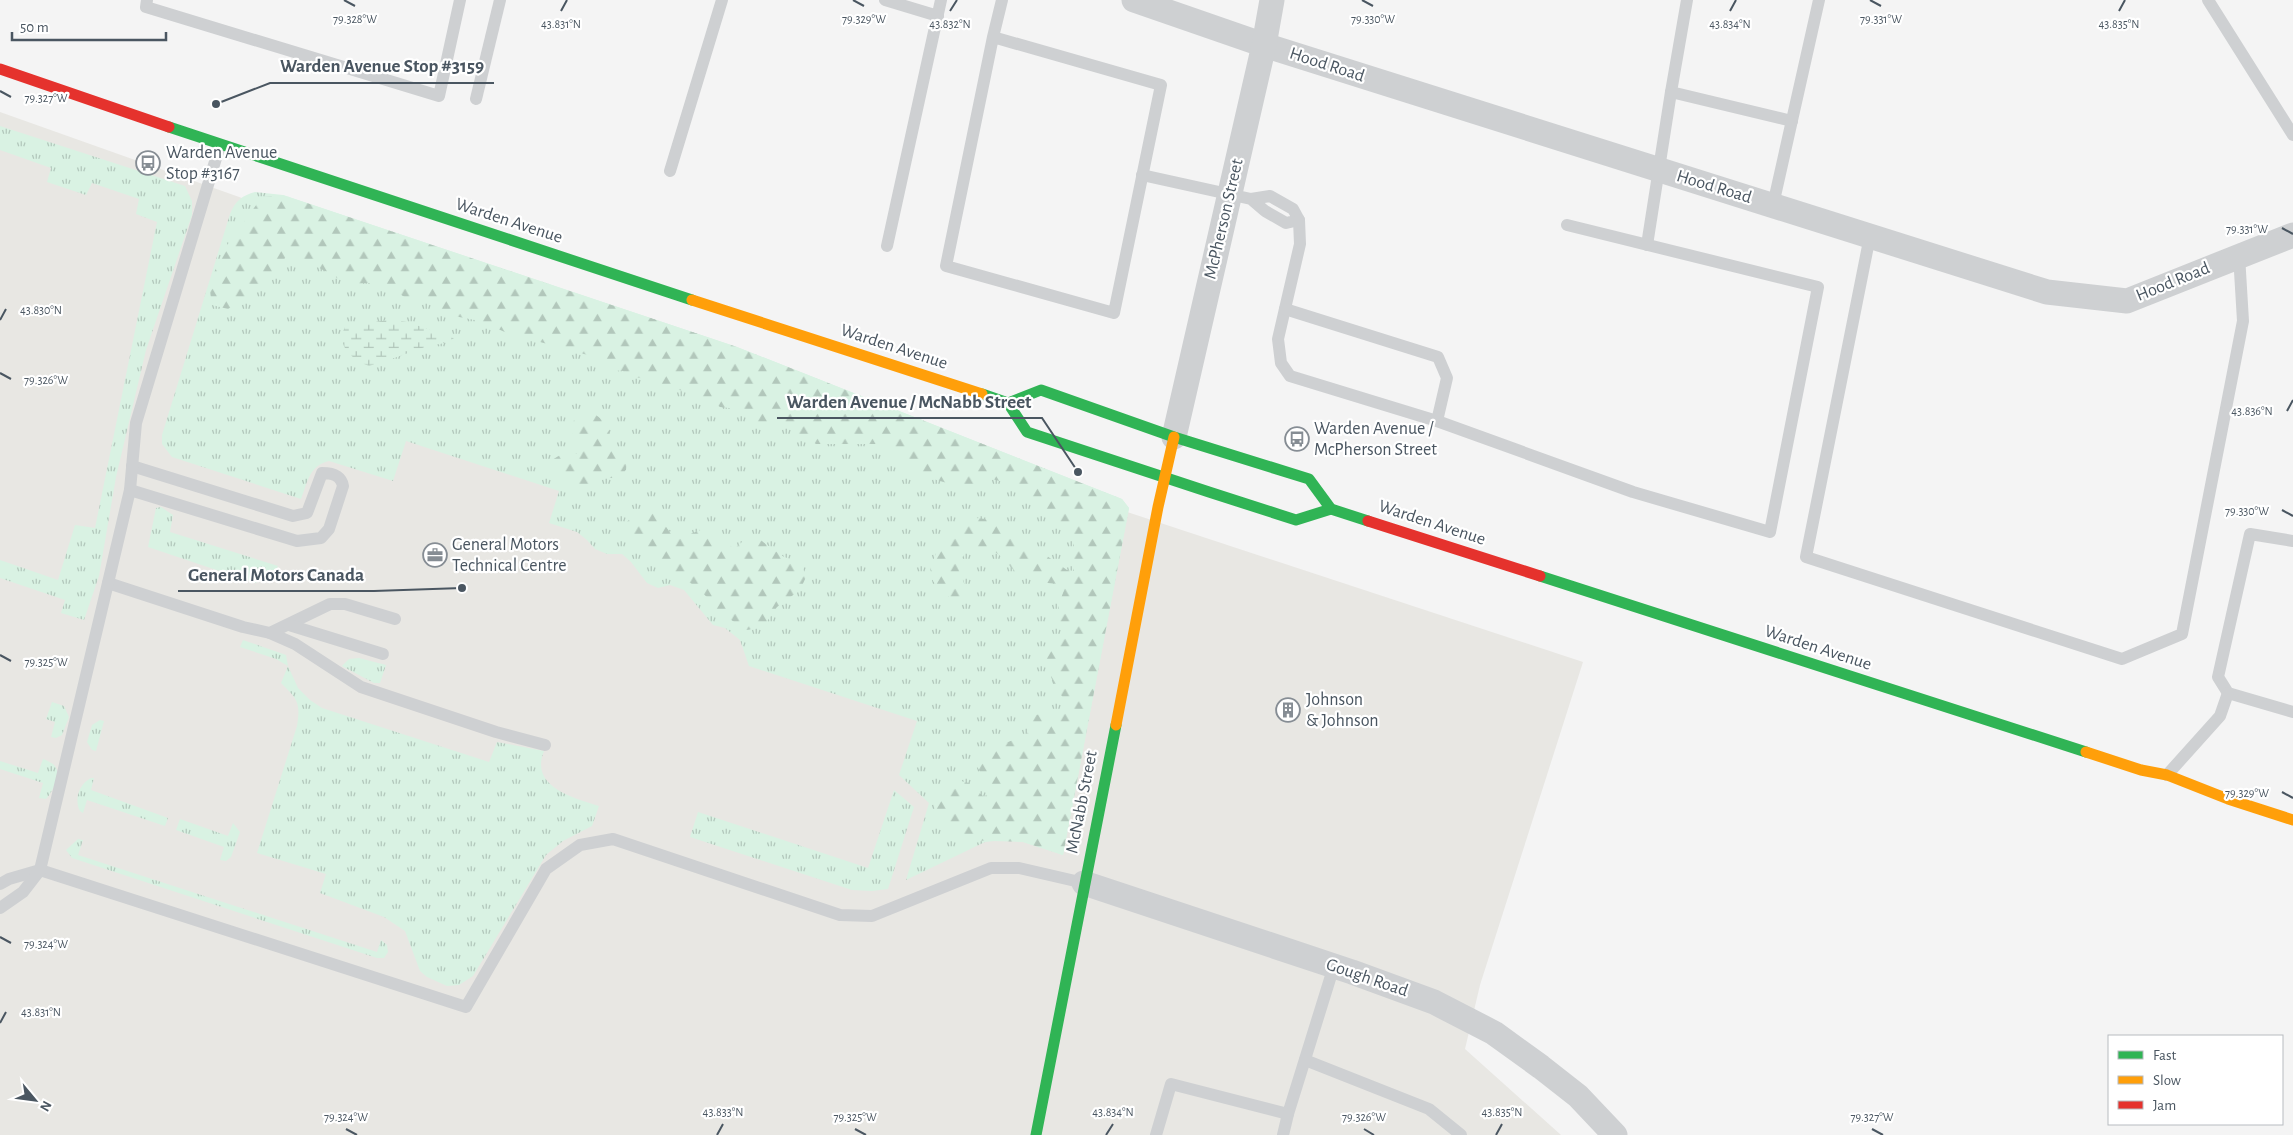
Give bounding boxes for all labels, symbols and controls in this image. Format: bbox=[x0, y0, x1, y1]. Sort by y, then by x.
scale bar bbox=[12, 10, 166, 42]
text: 79.328°W bbox=[333, 13, 377, 25]
text: 79.329°W bbox=[842, 13, 886, 25]
text: 79.330°W bbox=[1351, 13, 1395, 25]
text: 79.331°W bbox=[1860, 13, 1902, 25]
text: 43.831°N bbox=[541, 18, 581, 30]
text: 43.832°N bbox=[929, 18, 971, 30]
text: 43.834°N bbox=[1709, 18, 1751, 30]
text: 43.835°N bbox=[2099, 18, 2139, 30]
text: 50 m bbox=[20, 20, 49, 35]
street label: Hood Road bbox=[1287, 44, 1367, 86]
callout: Warden Avenue Stop #3159 bbox=[270, 49, 494, 83]
text: Warden Avenue Stop #3159 bbox=[280, 57, 484, 76]
text: 79.327°W bbox=[24, 92, 68, 104]
place label: Warden Avenue Stop #3167 bbox=[166, 144, 277, 183]
bus stop icon: Warden Avenue Stop #3167 bbox=[135, 150, 161, 176]
street label: McPherson Street bbox=[1201, 157, 1247, 281]
street label: Hood Road bbox=[1674, 167, 1754, 207]
street label: Warden Avenue bbox=[453, 195, 565, 247]
text: 79.331°W bbox=[2226, 223, 2268, 235]
street label: Hood Road bbox=[2134, 259, 2212, 305]
text: 43.830°N bbox=[20, 304, 62, 316]
street label: Warden Avenue bbox=[838, 321, 950, 373]
text: 79.326°W bbox=[24, 374, 68, 386]
callout: Warden Avenue / McNabb Street bbox=[777, 384, 1042, 418]
text: Warden Avenue / McNabb Street bbox=[786, 393, 1032, 412]
text: 43.836°N bbox=[2231, 405, 2273, 417]
place label: Warden Avenue / McPherson Street bbox=[1314, 420, 1437, 459]
bus stop icon: Warden Avenue / McPherson Street bbox=[1284, 426, 1310, 452]
street label: Warden Avenue bbox=[1376, 497, 1488, 549]
text: 79.330°W bbox=[2225, 505, 2269, 517]
place label: General Motors Technical Centre bbox=[452, 536, 567, 575]
office icon: General Motors Technical Centre bbox=[422, 542, 448, 568]
callout: General Motors Canada bbox=[178, 557, 374, 591]
text: General Motors Canada bbox=[188, 566, 364, 585]
street label: Warden Avenue bbox=[1762, 622, 1874, 674]
text: 79.325°W bbox=[24, 656, 68, 668]
place label: Johnson & Johnson bbox=[1306, 691, 1379, 730]
building icon: Johnson & Johnson bbox=[1275, 697, 1301, 723]
street label: McNabb Street bbox=[1063, 749, 1101, 855]
text: 79.329°W bbox=[2225, 787, 2269, 799]
text: 79.324°W bbox=[24, 938, 68, 950]
street label: Gough Road bbox=[1324, 956, 1410, 1000]
text: 43.831°N bbox=[21, 1006, 61, 1018]
legend bbox=[2108, 1035, 2283, 1125]
text: Fast bbox=[2153, 1048, 2177, 1063]
text: Slow bbox=[2153, 1073, 2181, 1088]
north arrow bbox=[10, 1075, 60, 1125]
text: N bbox=[37, 1098, 54, 1113]
text: Jam bbox=[2153, 1098, 2176, 1113]
text: 43.833°N bbox=[703, 1106, 743, 1118]
text: 43.834°N bbox=[1092, 1106, 1134, 1118]
text: 43.835°N bbox=[1482, 1106, 1522, 1118]
text: 79.324°W bbox=[324, 1111, 368, 1123]
text: 79.325°W bbox=[833, 1111, 877, 1123]
text: 79.326°W bbox=[1342, 1111, 1386, 1123]
text: 79.327°W bbox=[1850, 1111, 1894, 1123]

